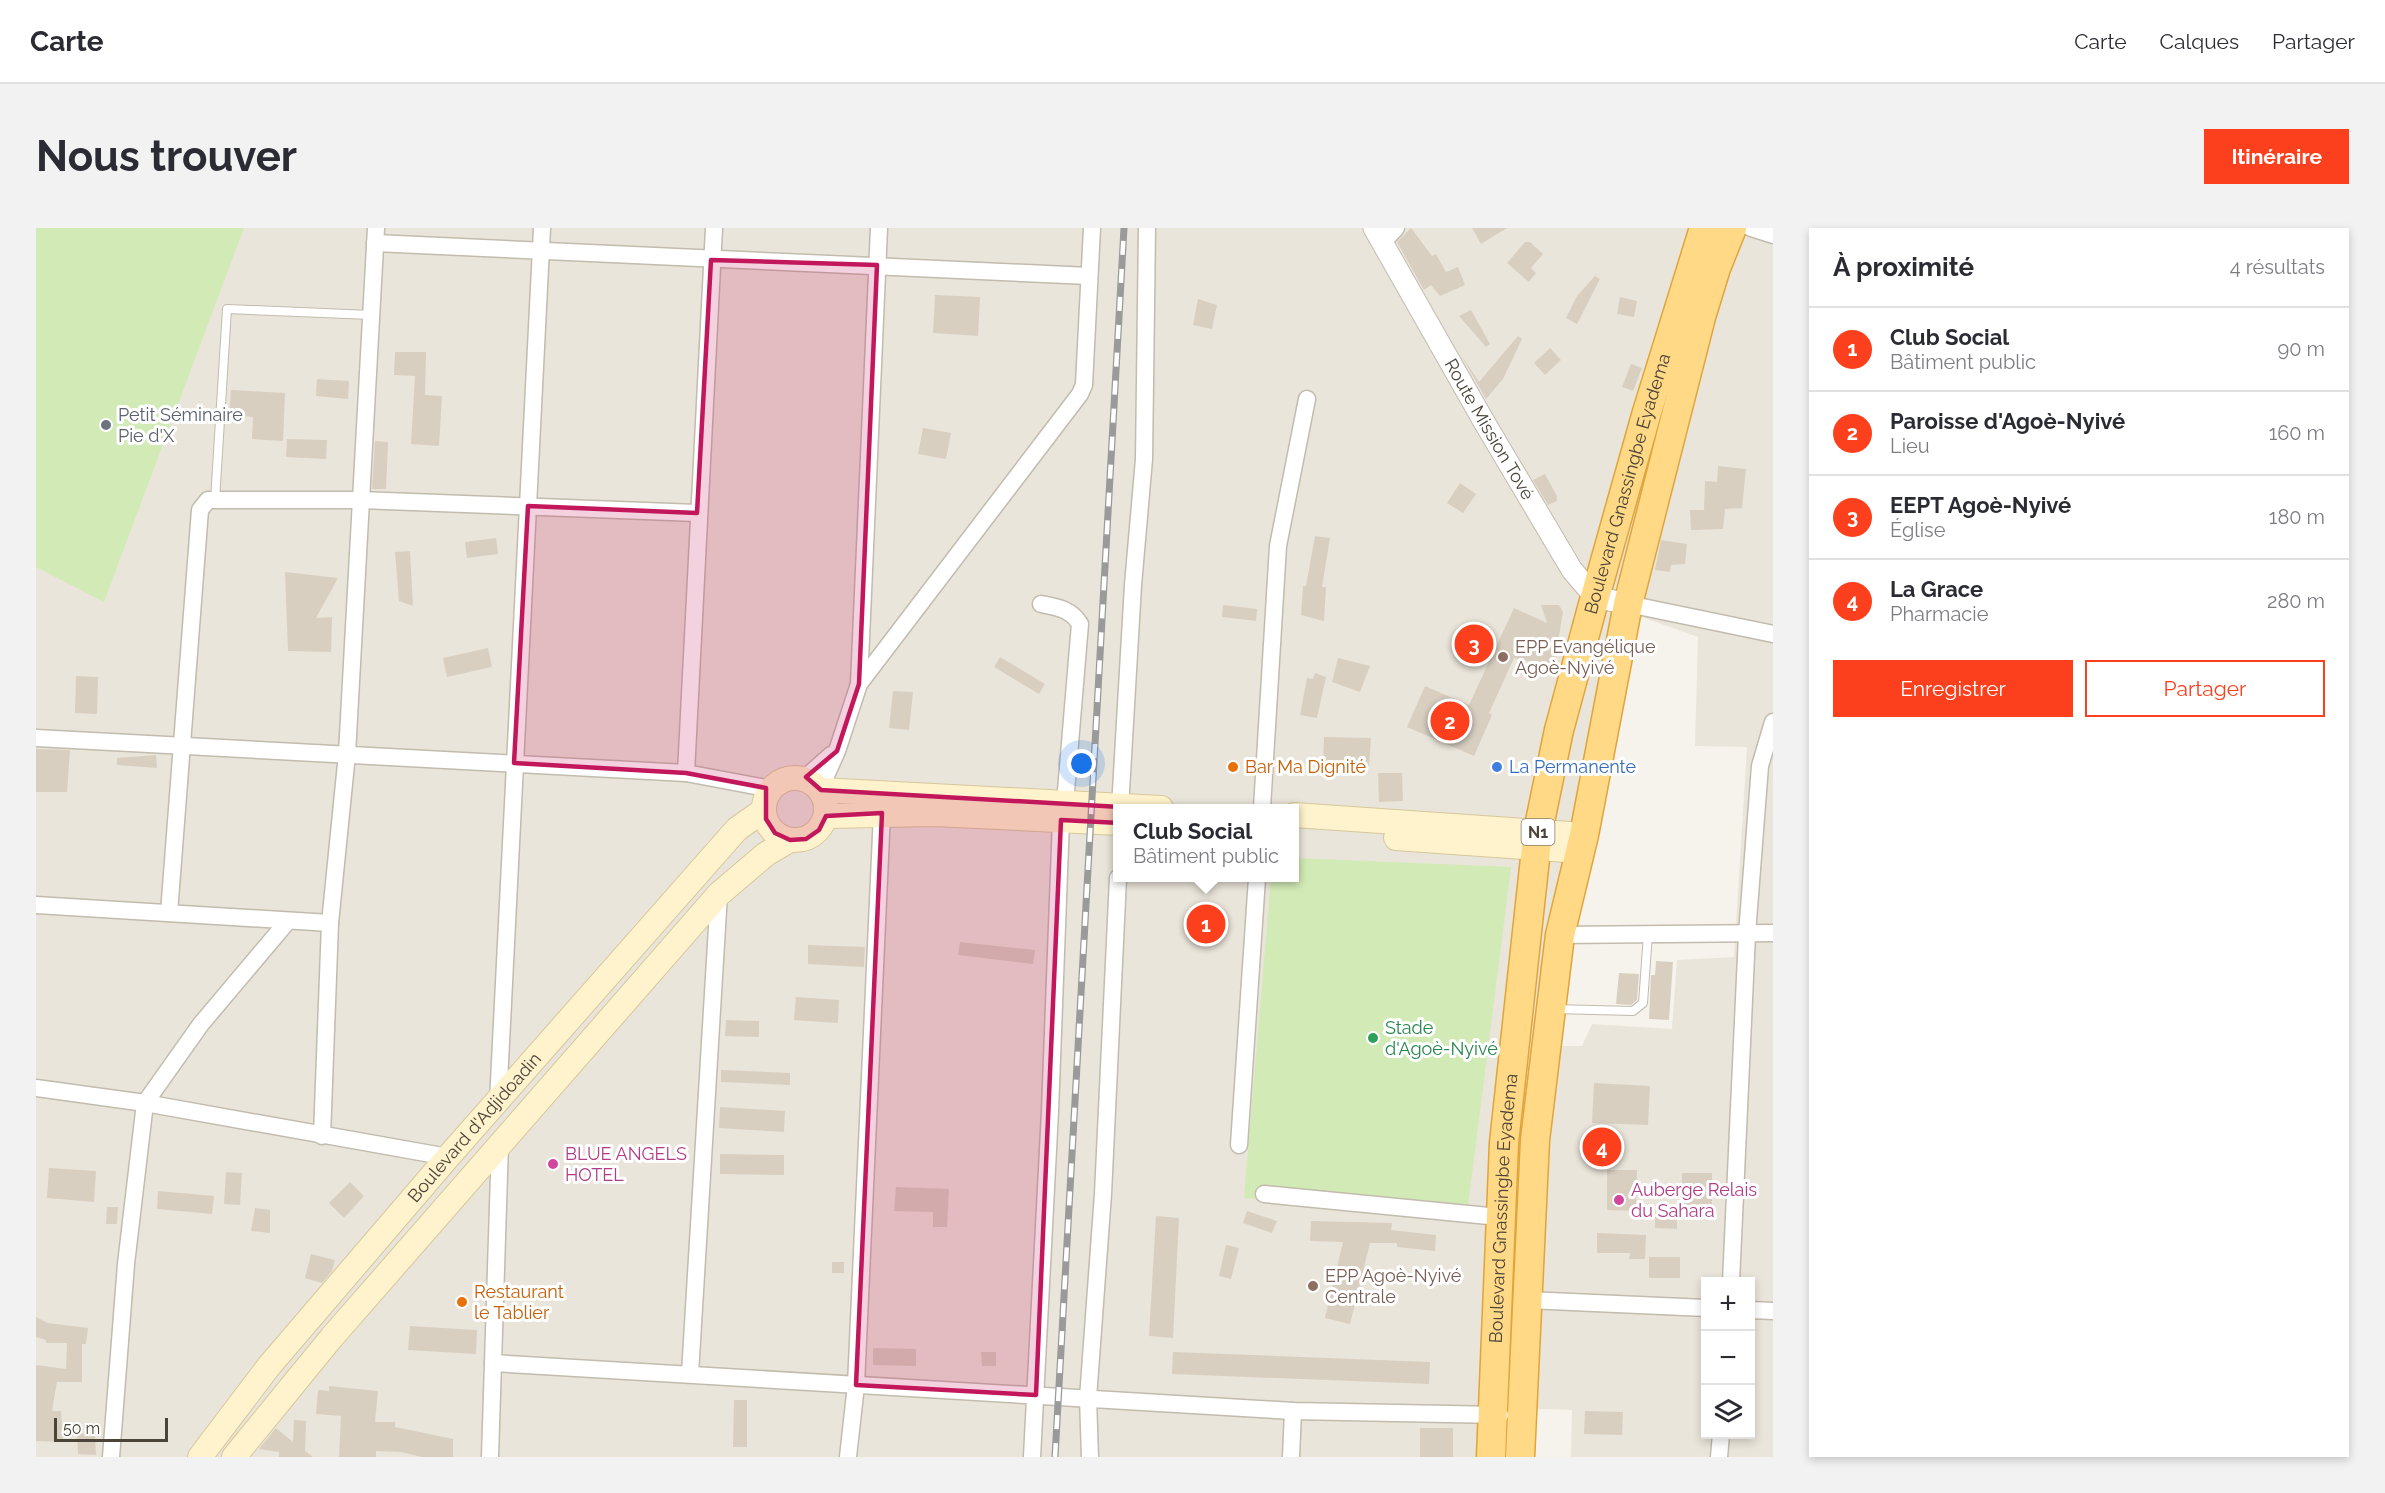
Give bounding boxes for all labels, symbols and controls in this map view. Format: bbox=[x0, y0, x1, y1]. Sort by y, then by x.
text: Carte bbox=[30, 25, 103, 58]
text: Carte bbox=[2074, 29, 2127, 54]
text: Calques bbox=[2160, 29, 2239, 54]
text: Partager bbox=[2272, 29, 2355, 54]
button: Itinéraire bbox=[2204, 129, 2349, 184]
text: Nous trouver bbox=[36, 132, 297, 181]
text: À proximité bbox=[1833, 252, 1974, 282]
text: 4 résultats bbox=[2230, 255, 2325, 279]
text: Club Social bbox=[1890, 324, 2009, 350]
text: 1 bbox=[1848, 337, 1857, 361]
text: 90 m bbox=[2278, 337, 2325, 361]
text: Bâtiment public bbox=[1890, 350, 2036, 374]
street label: Boulevard Gnassingbe Eyadema bbox=[1580, 351, 1675, 616]
street label: Route Mission Tové bbox=[1440, 355, 1539, 504]
place label: Petit Séminaire Pie d'X bbox=[118, 404, 243, 446]
text: Paroisse d'Agoè-Nyivé bbox=[1890, 408, 2125, 434]
marker: Petit Séminaire Pie d'X bbox=[99, 418, 113, 432]
text: 2 bbox=[1847, 421, 1858, 445]
text: 160 m bbox=[2269, 421, 2325, 445]
text: Lieu bbox=[1890, 434, 1930, 458]
text: EEPT Agoè-Nyivé bbox=[1890, 492, 2071, 518]
text: 3 bbox=[1847, 505, 1858, 529]
text: 180 m bbox=[2269, 505, 2325, 529]
text: Église bbox=[1890, 518, 1945, 542]
text: La Grace bbox=[1890, 576, 1983, 602]
text: 4 bbox=[1847, 589, 1858, 613]
text: 280 m bbox=[2267, 589, 2325, 613]
text: Pharmacie bbox=[1890, 602, 1988, 626]
pin: 3 bbox=[1454, 622, 1494, 666]
place label: EPP Evangélique Agoè-Nyivé bbox=[1515, 636, 1656, 678]
marker: EPP Evangélique Agoè-Nyivé bbox=[1496, 650, 1510, 664]
button: Enregistrer bbox=[1833, 660, 2073, 717]
button: Partager bbox=[2085, 660, 2325, 717]
pin: 2 bbox=[1430, 698, 1470, 744]
your location bbox=[1067, 749, 1096, 778]
place label: Bar Ma Dignité bbox=[1245, 756, 1367, 777]
place label: La Permanente bbox=[1509, 756, 1636, 777]
marker: Bar Ma Dignité bbox=[1226, 760, 1240, 774]
marker: La Permanente bbox=[1490, 760, 1504, 774]
popup bbox=[1113, 804, 1299, 882]
text: Club Social bbox=[1133, 818, 1252, 844]
road number: N1 bbox=[1522, 819, 1554, 845]
text: Bâtiment public bbox=[1133, 844, 1279, 868]
pin: 1 bbox=[1186, 902, 1226, 946]
place label: Stade d'Agoè-Nyivé bbox=[1385, 1017, 1498, 1059]
marker: Stade d'Agoè-Nyivé bbox=[1366, 1031, 1380, 1045]
street label: Boulevard d'Adjidoadin bbox=[403, 1048, 545, 1206]
street label: Boulevard Gnassingbe Eyadema bbox=[1485, 1072, 1522, 1344]
pin: 4 bbox=[1582, 1124, 1622, 1170]
place label: BLUE ANGELS HOTEL bbox=[565, 1143, 687, 1185]
marker: BLUE ANGELS HOTEL bbox=[546, 1157, 560, 1171]
place label: Auberge Relais du Sahara bbox=[1631, 1179, 1757, 1221]
marker: Auberge Relais du Sahara bbox=[1612, 1193, 1626, 1207]
place label: EPP Agoè-Nyivé Centrale bbox=[1325, 1265, 1462, 1307]
map controls bbox=[1701, 1277, 1755, 1439]
button: + bbox=[1701, 1277, 1755, 1331]
marker: EPP Agoè-Nyivé Centrale bbox=[1306, 1279, 1320, 1293]
place label: Restaurant le Tablier bbox=[474, 1281, 564, 1323]
marker: Restaurant le Tablier bbox=[455, 1295, 469, 1309]
button: − bbox=[1701, 1331, 1755, 1385]
button: layers bbox=[1701, 1385, 1755, 1439]
scale bar bbox=[54, 1415, 168, 1442]
text: 50 m bbox=[63, 1419, 100, 1438]

